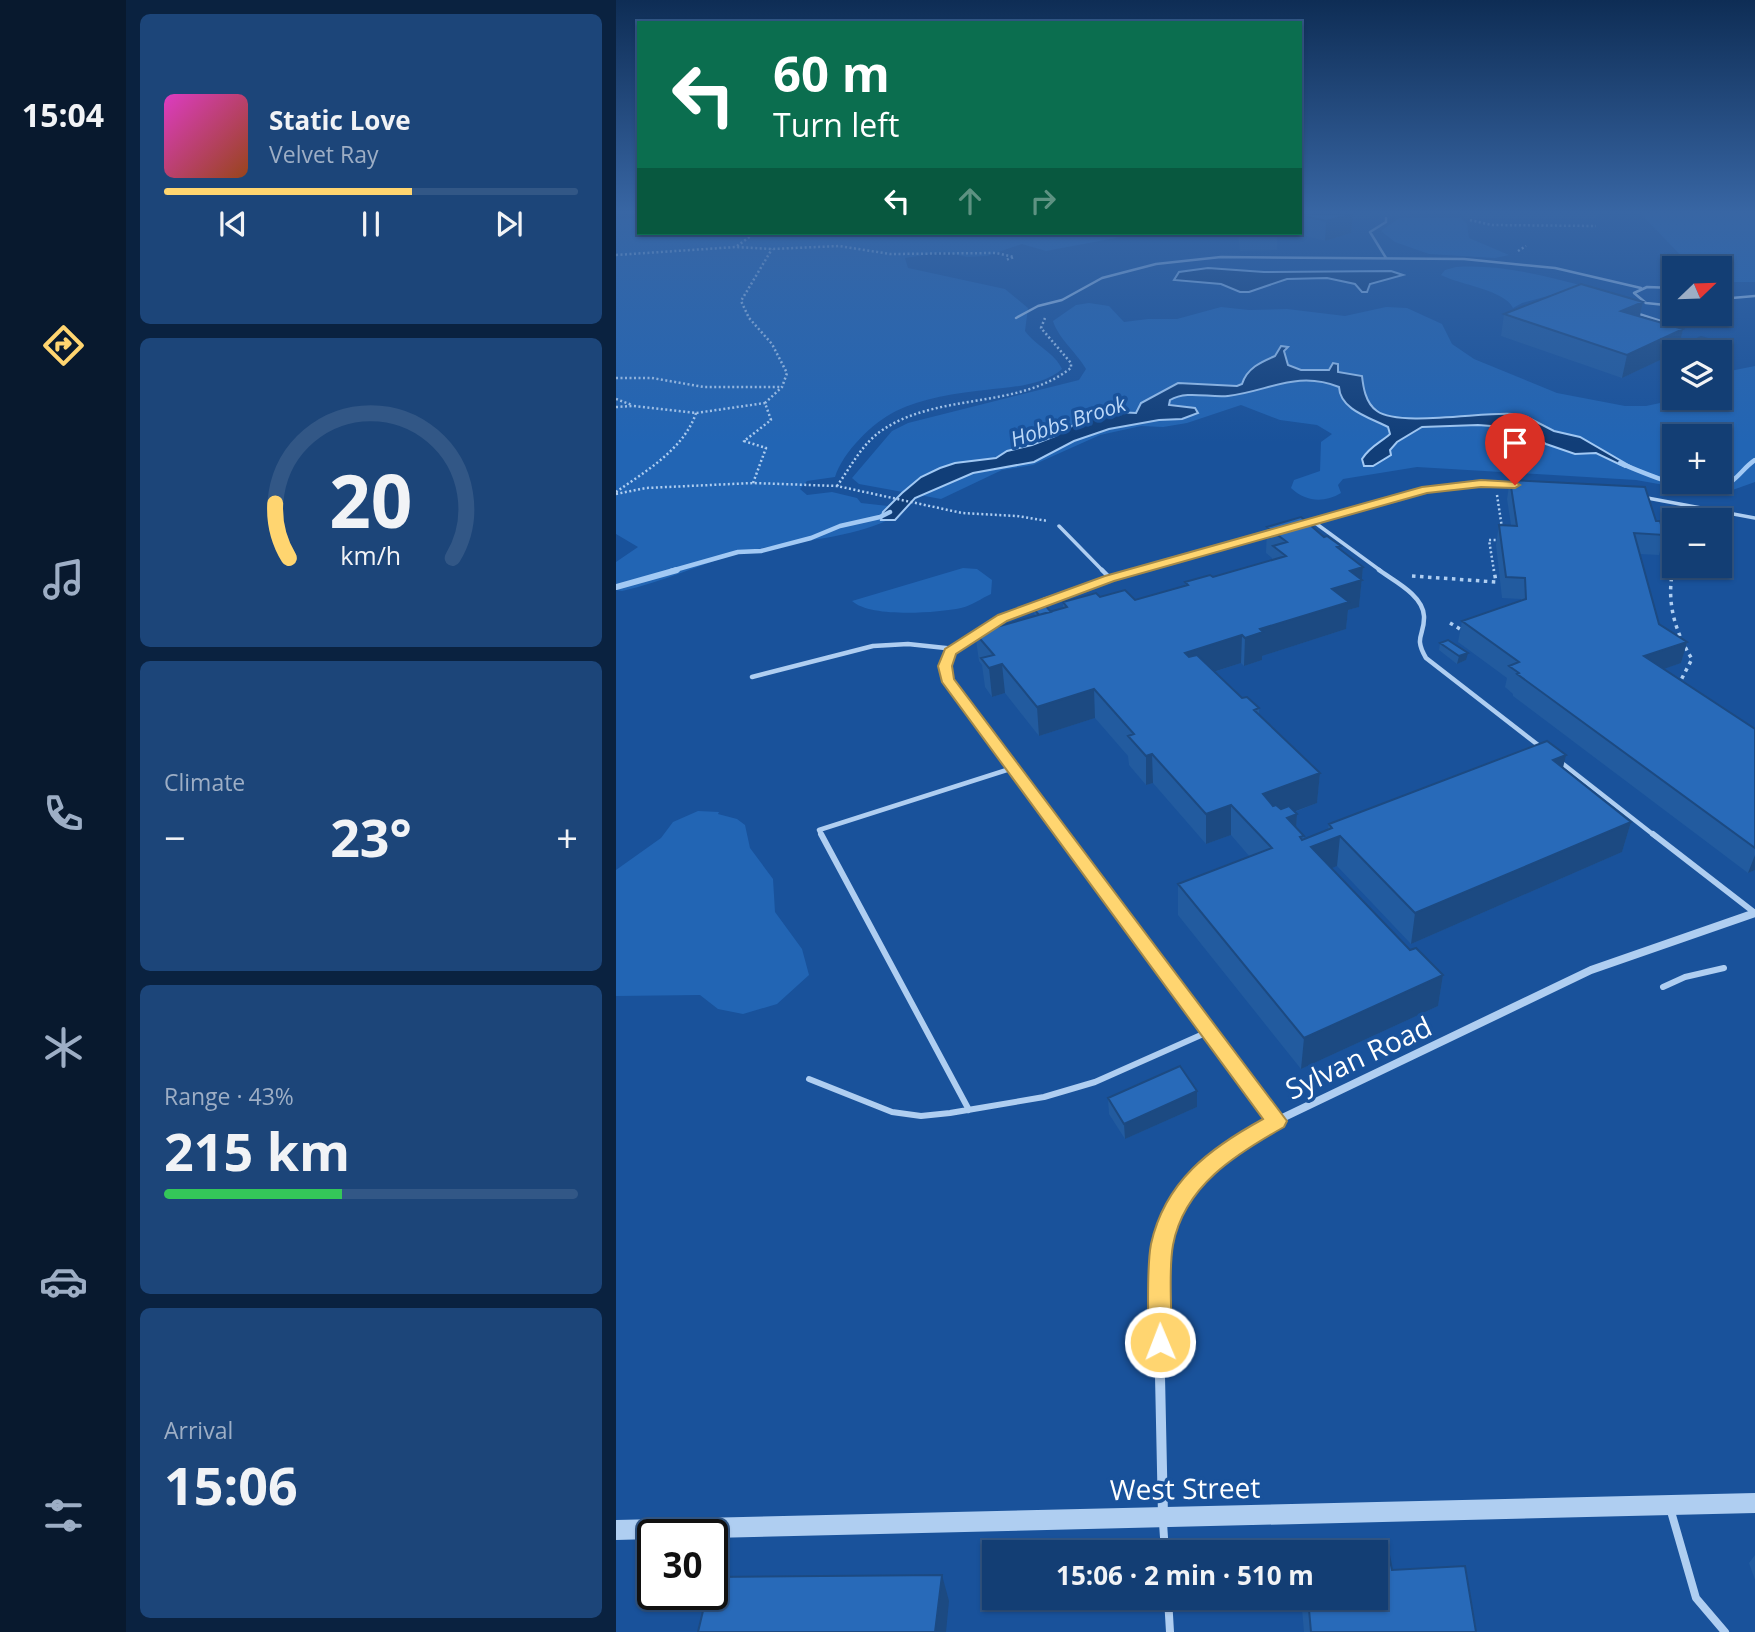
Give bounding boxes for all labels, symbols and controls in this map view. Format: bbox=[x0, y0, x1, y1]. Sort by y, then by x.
text: 60 m bbox=[773, 40, 890, 106]
icon: left bbox=[658, 49, 749, 140]
text: 15:04 bbox=[22, 93, 104, 136]
text: Static Love bbox=[269, 102, 411, 138]
text: Turn left bbox=[773, 103, 899, 146]
text: Velvet Ray bbox=[269, 138, 379, 170]
icon: left bbox=[878, 182, 916, 220]
icon: ahead bbox=[951, 182, 989, 220]
icon: right bbox=[1024, 182, 1062, 220]
icon: previous bbox=[214, 205, 252, 243]
icon: pause bbox=[352, 205, 390, 243]
icon: next bbox=[490, 205, 528, 243]
north arrow bbox=[1662, 256, 1732, 326]
map controls bbox=[1662, 256, 1732, 578]
icon: directions bbox=[39, 321, 88, 370]
button: layers bbox=[1662, 340, 1732, 410]
water label: Hobbs Brook bbox=[1007, 389, 1130, 453]
pin bbox=[1485, 413, 1545, 485]
icon: arrive bbox=[1496, 424, 1534, 462]
button: + bbox=[1662, 424, 1732, 494]
text: 20 bbox=[329, 451, 413, 550]
button: − bbox=[1662, 508, 1732, 578]
text: km/h bbox=[341, 538, 401, 572]
icon: music bbox=[39, 555, 88, 604]
text: Climate bbox=[164, 766, 245, 798]
icon: phone bbox=[39, 789, 88, 838]
text: 23° bbox=[330, 801, 412, 872]
text: − bbox=[164, 811, 186, 863]
text: + bbox=[556, 811, 578, 863]
street label: Sylvan Road bbox=[1279, 1007, 1437, 1107]
icon: climate bbox=[39, 1023, 88, 1072]
text: Range · 43% bbox=[164, 1080, 294, 1112]
text: 215 km bbox=[164, 1115, 350, 1186]
icon: car bbox=[39, 1257, 88, 1306]
position arrow bbox=[1123, 1305, 1197, 1379]
text: Arrival bbox=[164, 1414, 233, 1446]
text: 15:06 bbox=[164, 1449, 298, 1520]
street label: West Street bbox=[1109, 1468, 1261, 1508]
icon: filters bbox=[39, 1491, 88, 1540]
speed limit sign: 30 bbox=[637, 1519, 728, 1610]
text: 15:06 · 2 min · 510 m bbox=[1056, 1557, 1314, 1593]

